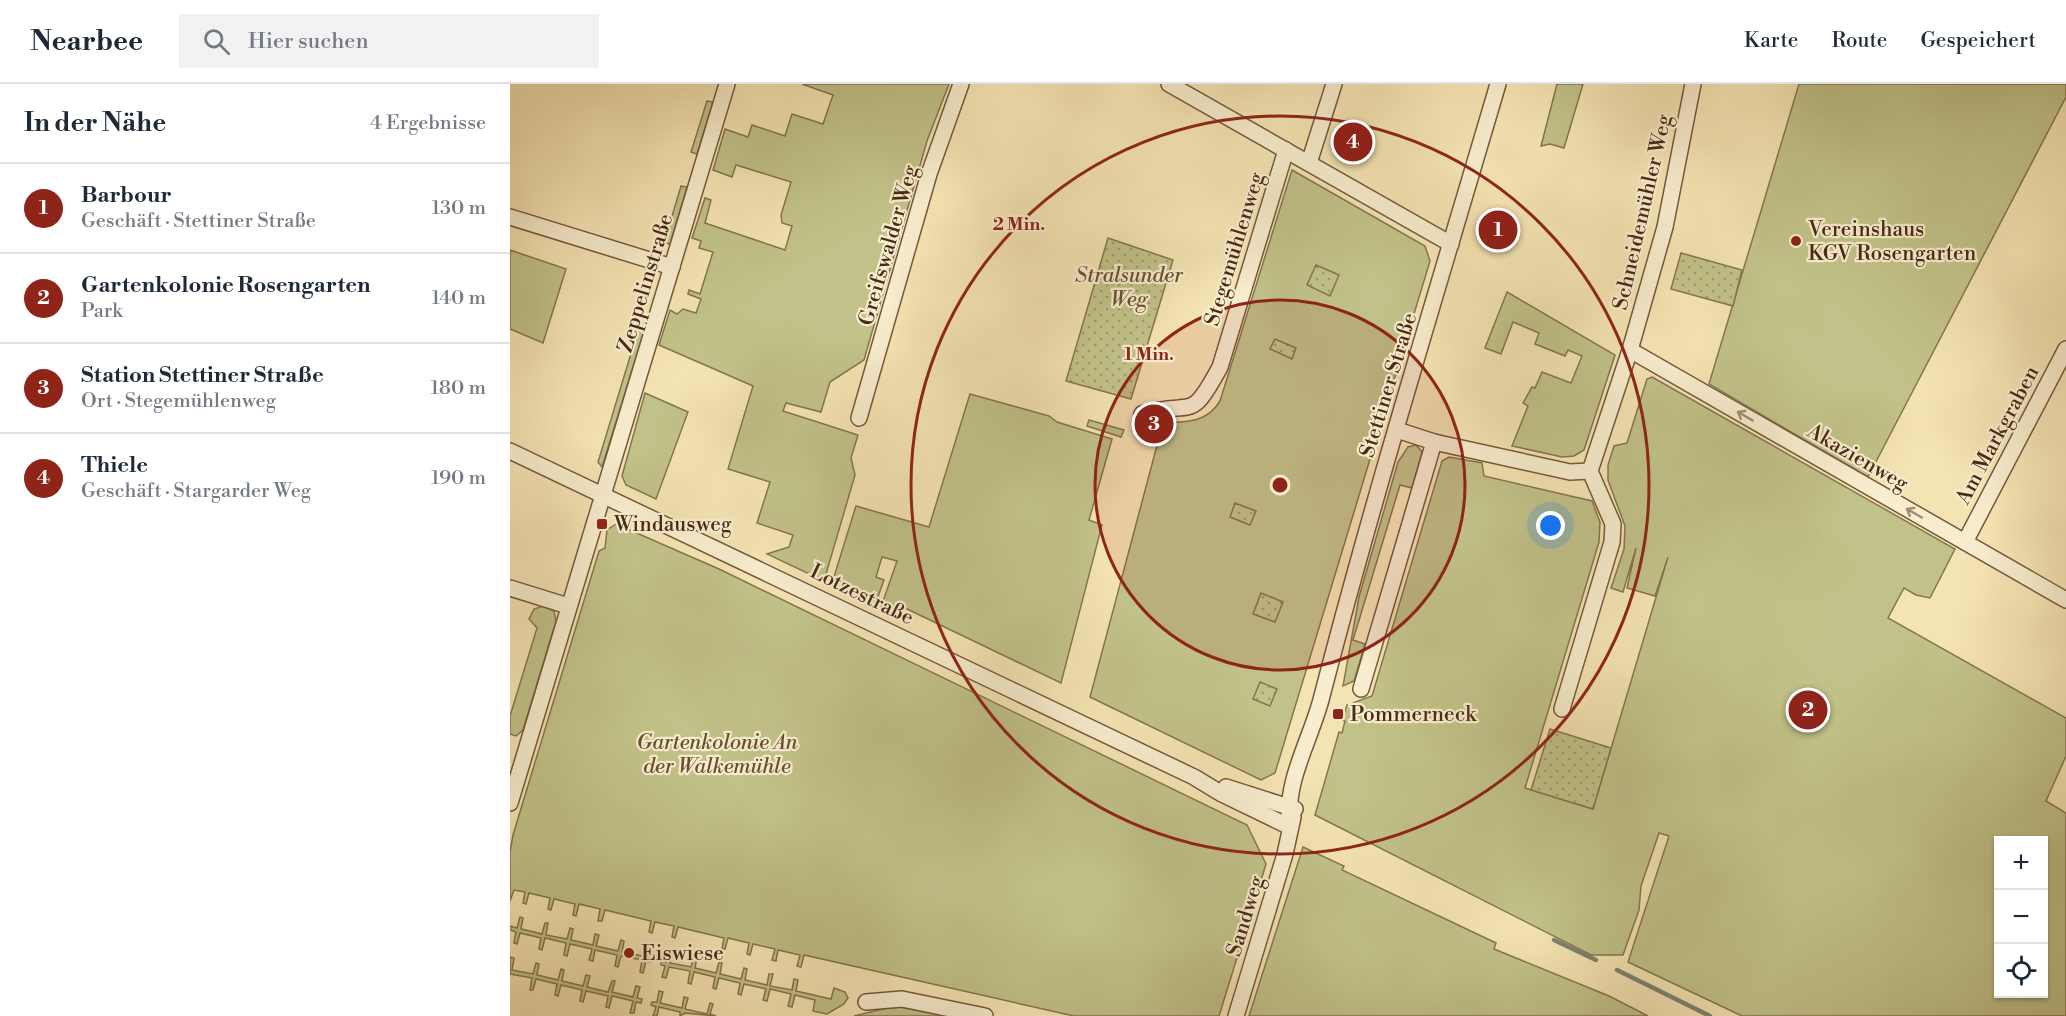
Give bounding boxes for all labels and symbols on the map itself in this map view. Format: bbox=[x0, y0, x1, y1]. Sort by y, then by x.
street label: Schneidemühler Weg bbox=[1608, 112, 1678, 313]
pin: 4 bbox=[1334, 120, 1372, 164]
street label: Greifswalder Weg bbox=[854, 162, 924, 329]
street label: Stegemühlenweg bbox=[1199, 169, 1271, 329]
pin: 1 bbox=[1478, 208, 1518, 252]
street label: Zeppelinstraße bbox=[613, 211, 679, 356]
text: 2 Min. bbox=[993, 213, 1045, 236]
place label: Vereinshaus KGV Rosengarten bbox=[1807, 217, 1977, 267]
marker: Vereinshaus KGV Rosengarten bbox=[1789, 234, 1803, 248]
park label: Stralsunder Weg bbox=[1075, 263, 1184, 313]
street label: Stettiner Straße bbox=[1355, 310, 1423, 461]
text: 1 Min. bbox=[1124, 343, 1174, 366]
street label: Am Markgraben bbox=[1950, 361, 2046, 510]
pin: 3 bbox=[1134, 402, 1174, 446]
one-way arrow bbox=[1737, 410, 1754, 422]
street label: Akazienweg bbox=[1801, 418, 1913, 497]
centre of rings bbox=[1270, 475, 1290, 495]
one-way arrow bbox=[1906, 507, 1923, 519]
your location bbox=[1536, 511, 1565, 540]
place label: Windausweg bbox=[613, 512, 732, 538]
marker: Windausweg bbox=[595, 517, 609, 531]
street label: Lotzestraße bbox=[805, 559, 918, 631]
pin: 2 bbox=[1788, 688, 1828, 732]
place label: Pommerneck bbox=[1350, 702, 1477, 728]
marker: Pommerneck bbox=[1331, 707, 1345, 721]
park label: Gartenkolonie An der Walkemühle bbox=[637, 730, 798, 780]
street label: Sandweg bbox=[1221, 873, 1271, 960]
place label: Eiswiese bbox=[641, 941, 724, 967]
marker: Eiswiese bbox=[622, 946, 636, 960]

